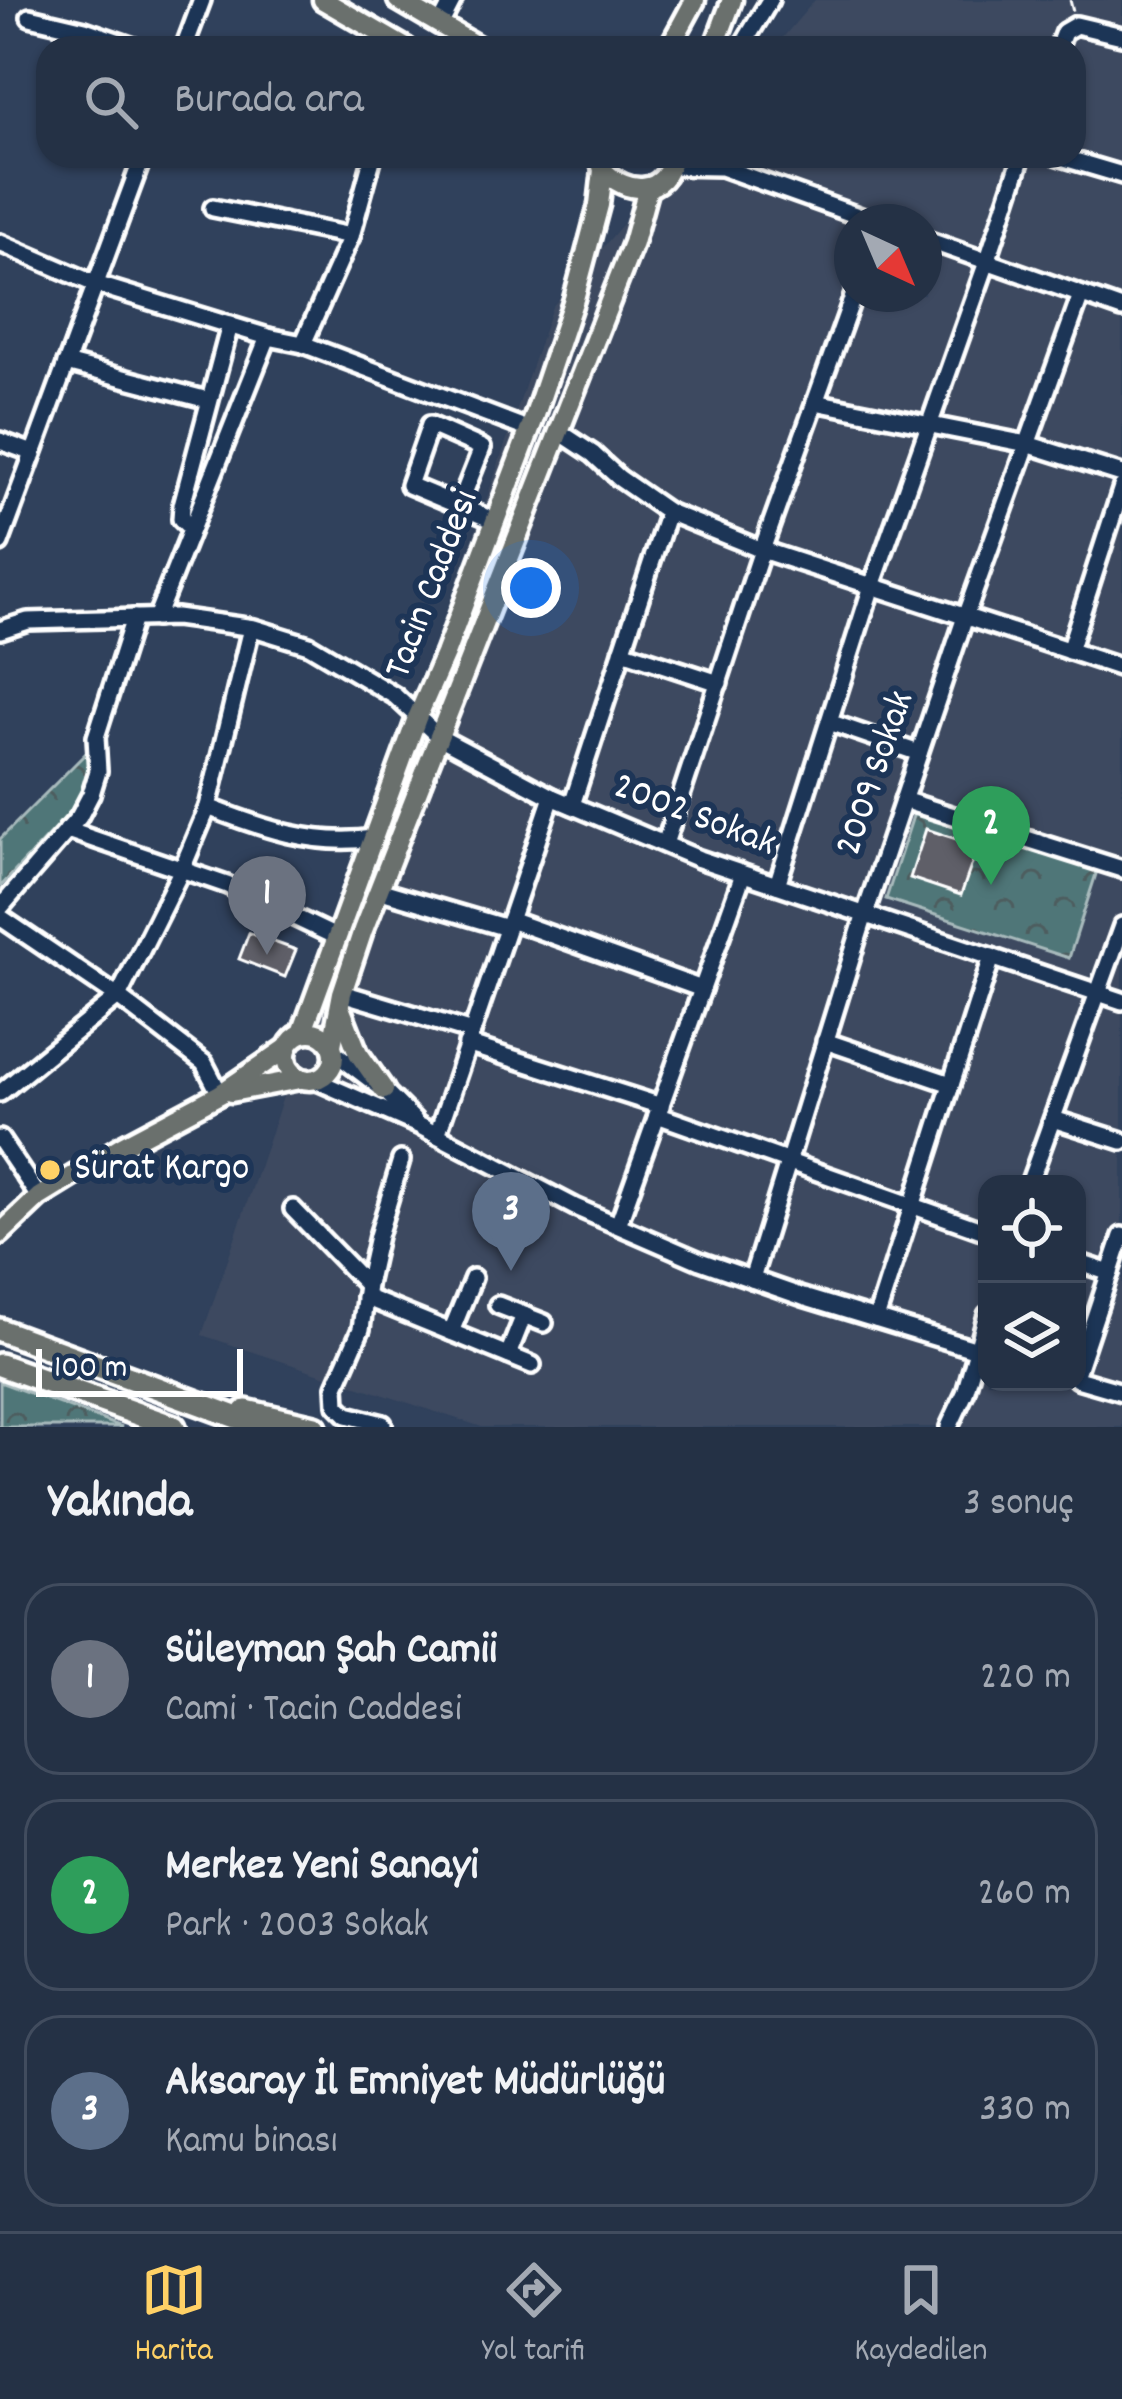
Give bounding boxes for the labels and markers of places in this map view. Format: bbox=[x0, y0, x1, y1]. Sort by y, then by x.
pin: 2 bbox=[952, 786, 1030, 885]
pin: 1 bbox=[228, 856, 306, 955]
place label: Sürat Kargo bbox=[74, 1143, 249, 1198]
marker: Sürat Kargo bbox=[37, 1157, 63, 1183]
pin: 3 bbox=[472, 1172, 550, 1271]

